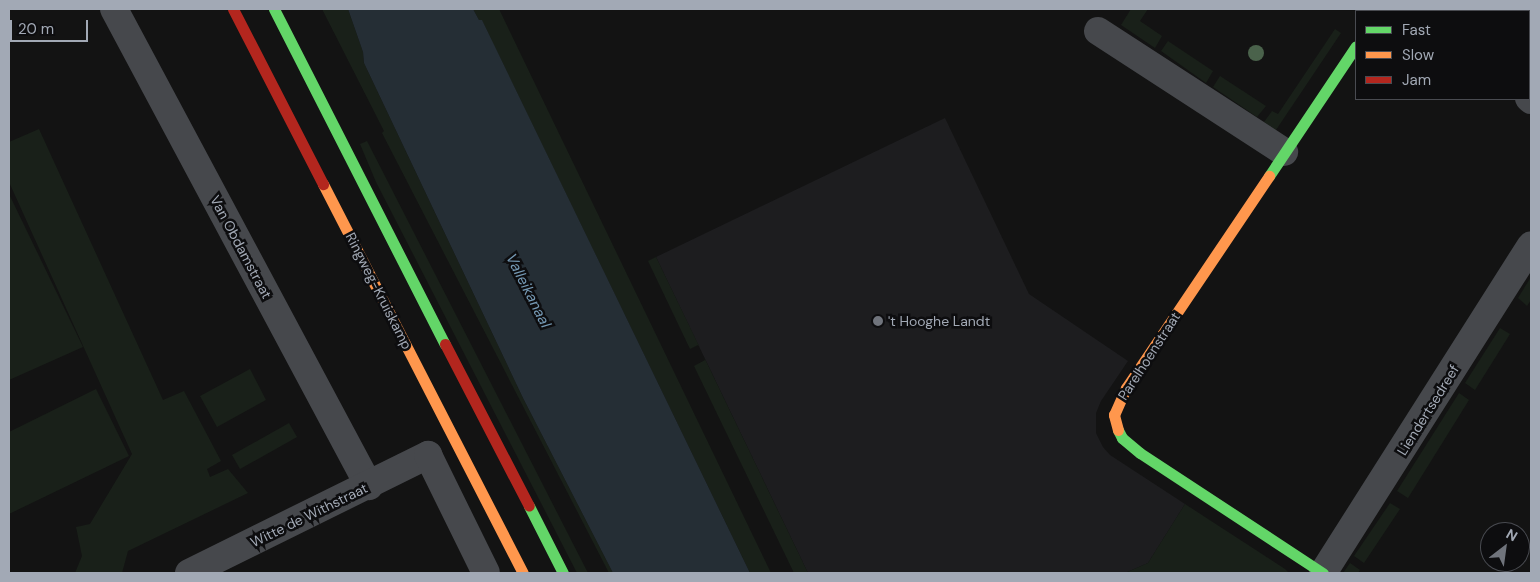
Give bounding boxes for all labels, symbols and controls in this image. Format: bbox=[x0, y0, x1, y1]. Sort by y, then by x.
scale bar bbox=[12, 10, 90, 42]
legend bbox=[1355, 10, 1530, 100]
text: 20 m bbox=[18, 19, 54, 39]
text: Fast bbox=[1402, 20, 1431, 40]
text: Slow bbox=[1402, 45, 1434, 65]
text: Jam bbox=[1402, 70, 1431, 90]
street label: Van Obdamstraat bbox=[207, 193, 275, 301]
street label: Ringweg-Kruiskamp bbox=[342, 230, 416, 352]
water label: Valleikanaal bbox=[502, 251, 554, 331]
street label: Parelhoenstraat bbox=[1114, 309, 1184, 403]
place label: 't Hooghe Landt bbox=[888, 313, 990, 329]
marker: 't Hooghe Landt bbox=[872, 315, 884, 327]
street label: Liendertsedreef bbox=[1393, 362, 1463, 458]
street label: Witte de Withstraat bbox=[248, 479, 370, 551]
north arrow bbox=[1480, 522, 1530, 572]
text: N bbox=[1503, 525, 1521, 545]

